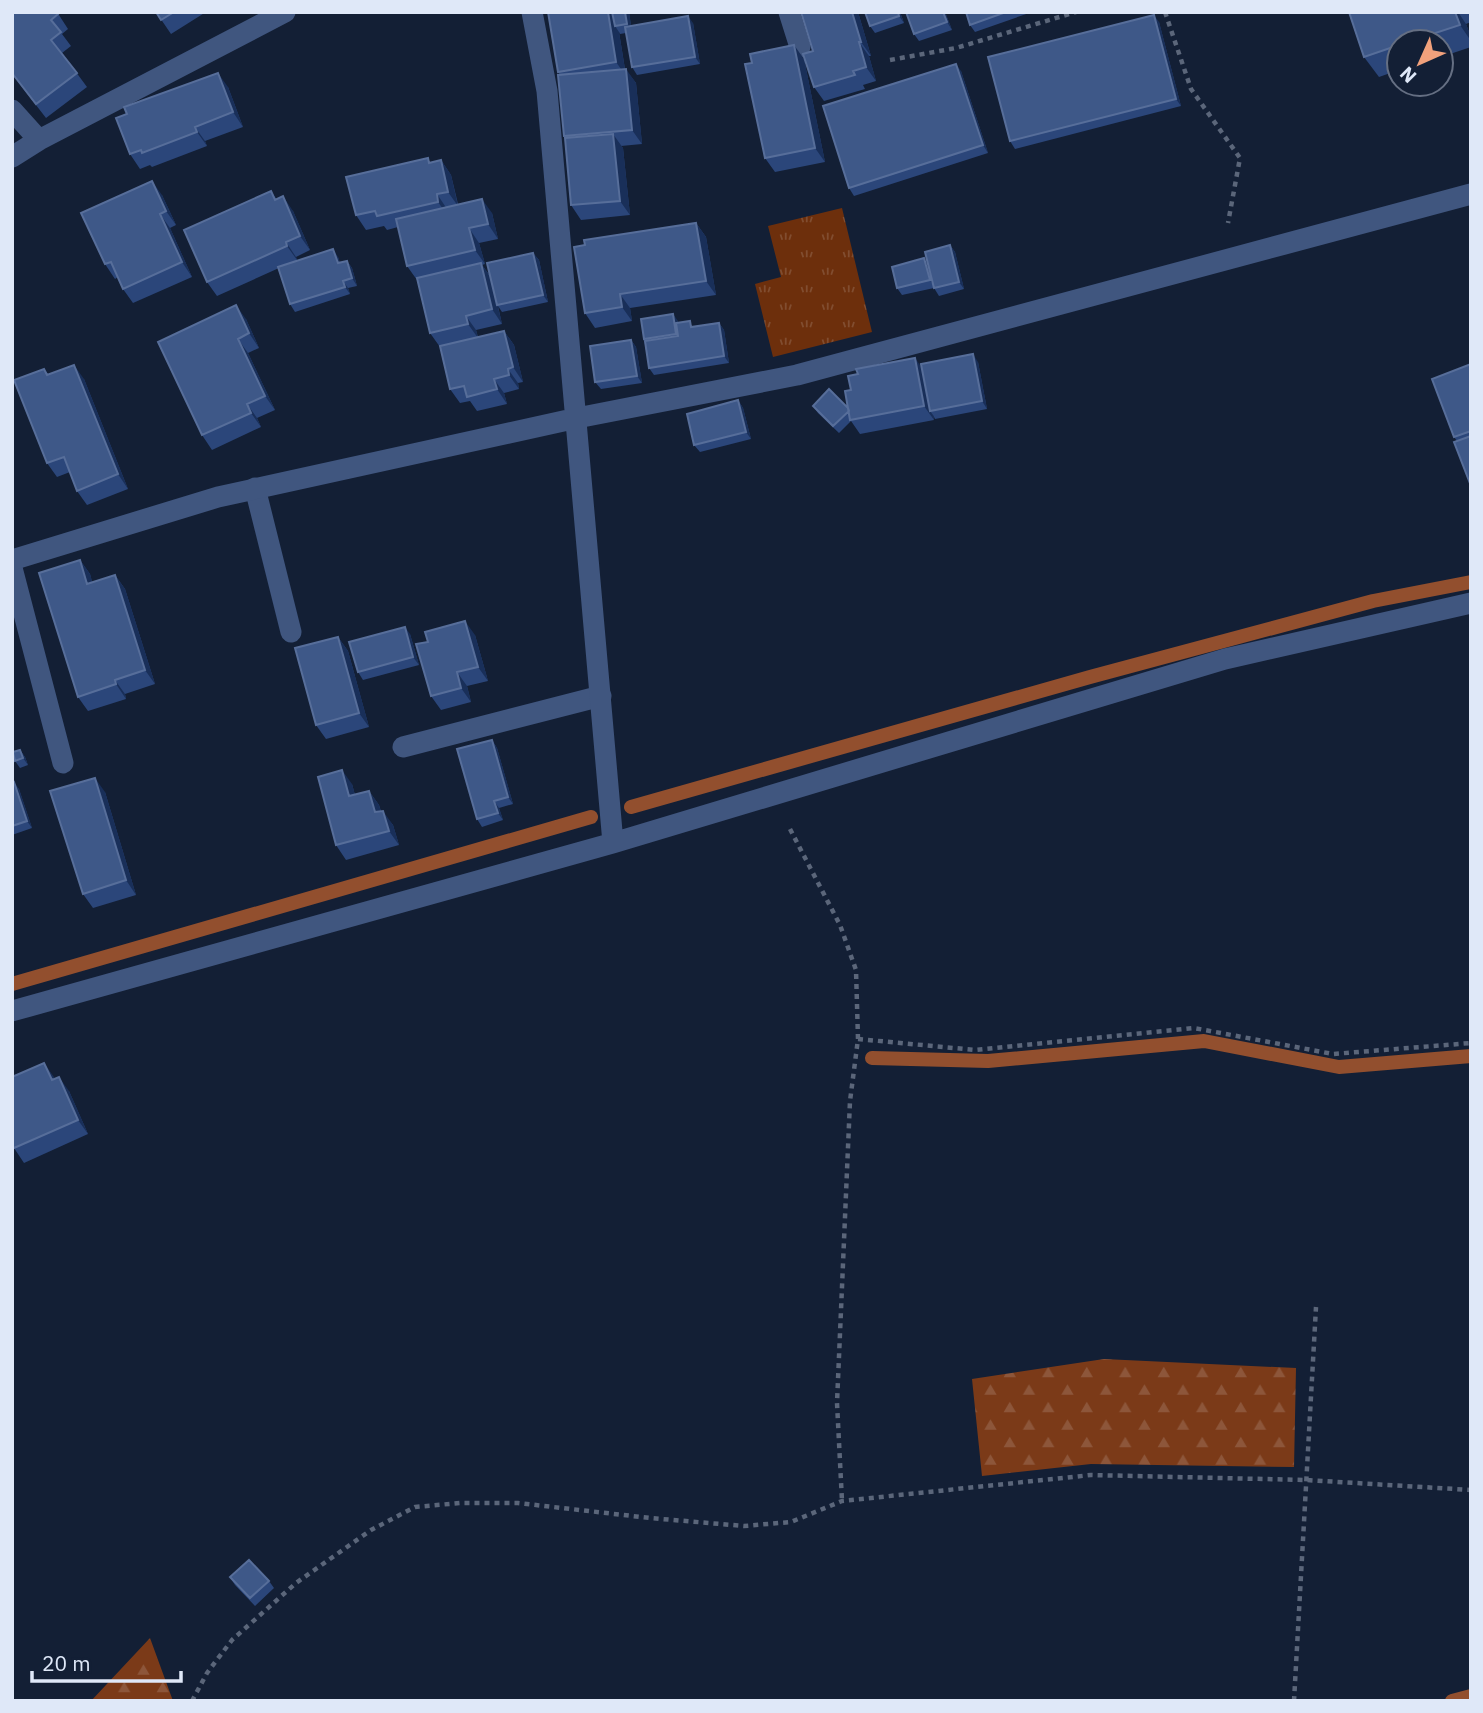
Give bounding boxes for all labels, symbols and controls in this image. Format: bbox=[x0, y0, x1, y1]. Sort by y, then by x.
north arrow bbox=[1385, 28, 1455, 98]
text: N bbox=[1395, 62, 1421, 88]
scale bar bbox=[32, 1640, 180, 1684]
text: 20 m bbox=[42, 1649, 91, 1677]

